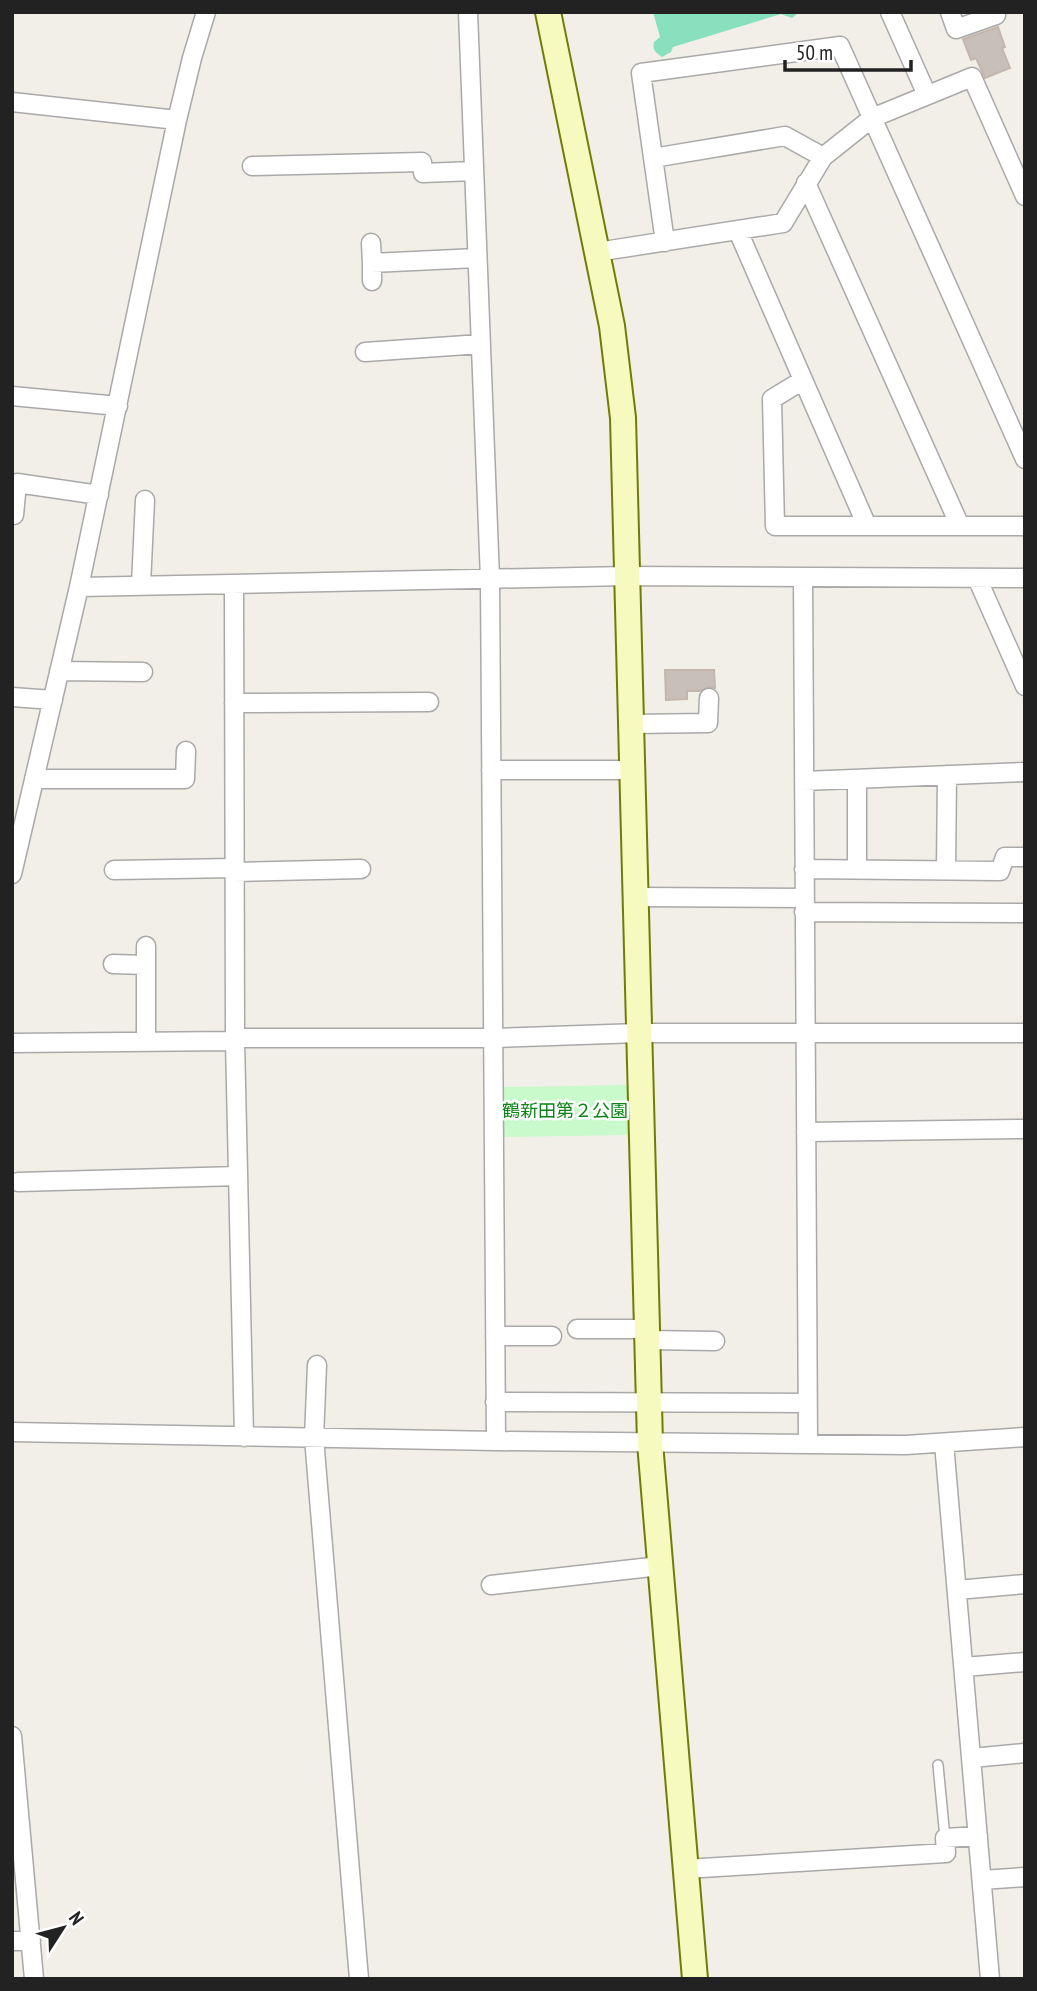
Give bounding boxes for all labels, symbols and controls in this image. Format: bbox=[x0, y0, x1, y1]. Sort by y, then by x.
scale bar bbox=[785, 28, 911, 72]
text: 50 m bbox=[796, 39, 833, 66]
park label: 鶴新田第２公園 bbox=[502, 1099, 628, 1122]
north arrow bbox=[28, 1893, 98, 1963]
text: N bbox=[64, 1907, 89, 1929]

